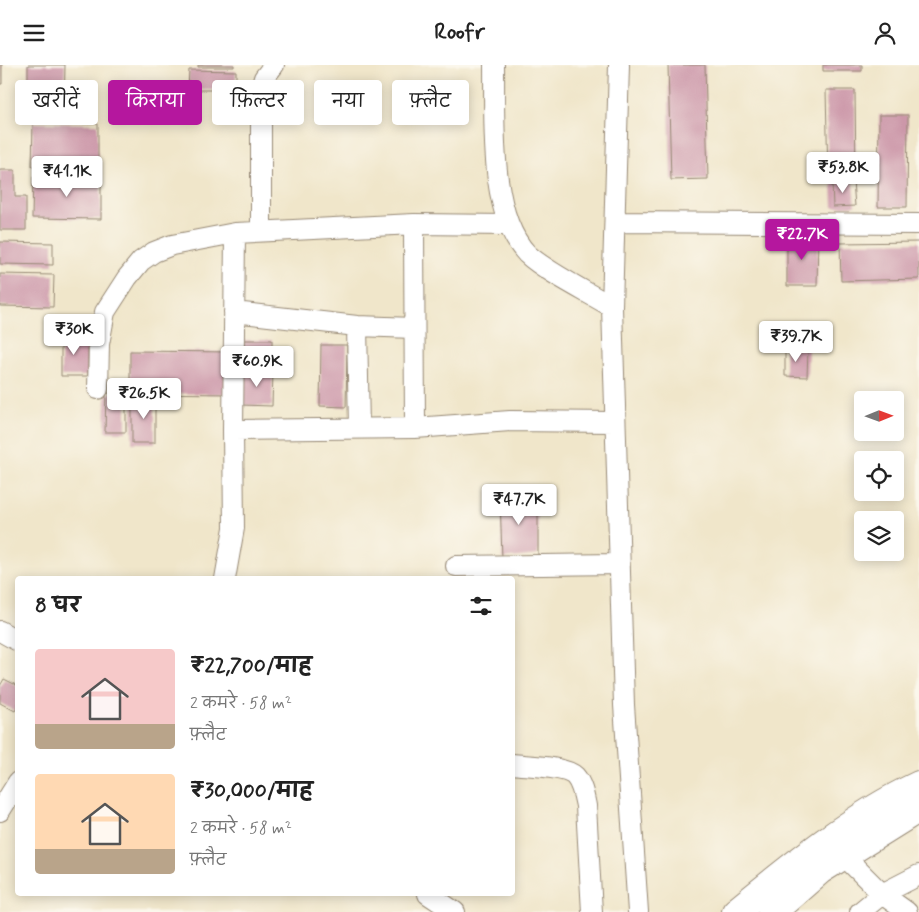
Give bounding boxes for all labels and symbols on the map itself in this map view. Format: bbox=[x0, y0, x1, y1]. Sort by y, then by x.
pin: ₹53.8K bbox=[802, 151, 884, 194]
pin: ₹41.1K bbox=[26, 155, 108, 198]
pin: ₹22.7K bbox=[761, 219, 843, 261]
pin: ₹30K bbox=[44, 313, 104, 356]
pin: ₹39.7K bbox=[755, 321, 837, 363]
pin: ₹60.9K bbox=[216, 345, 298, 388]
pin: ₹26.5K bbox=[103, 377, 185, 420]
north arrow bbox=[854, 391, 904, 441]
pin: ₹47.7K bbox=[478, 483, 560, 526]

